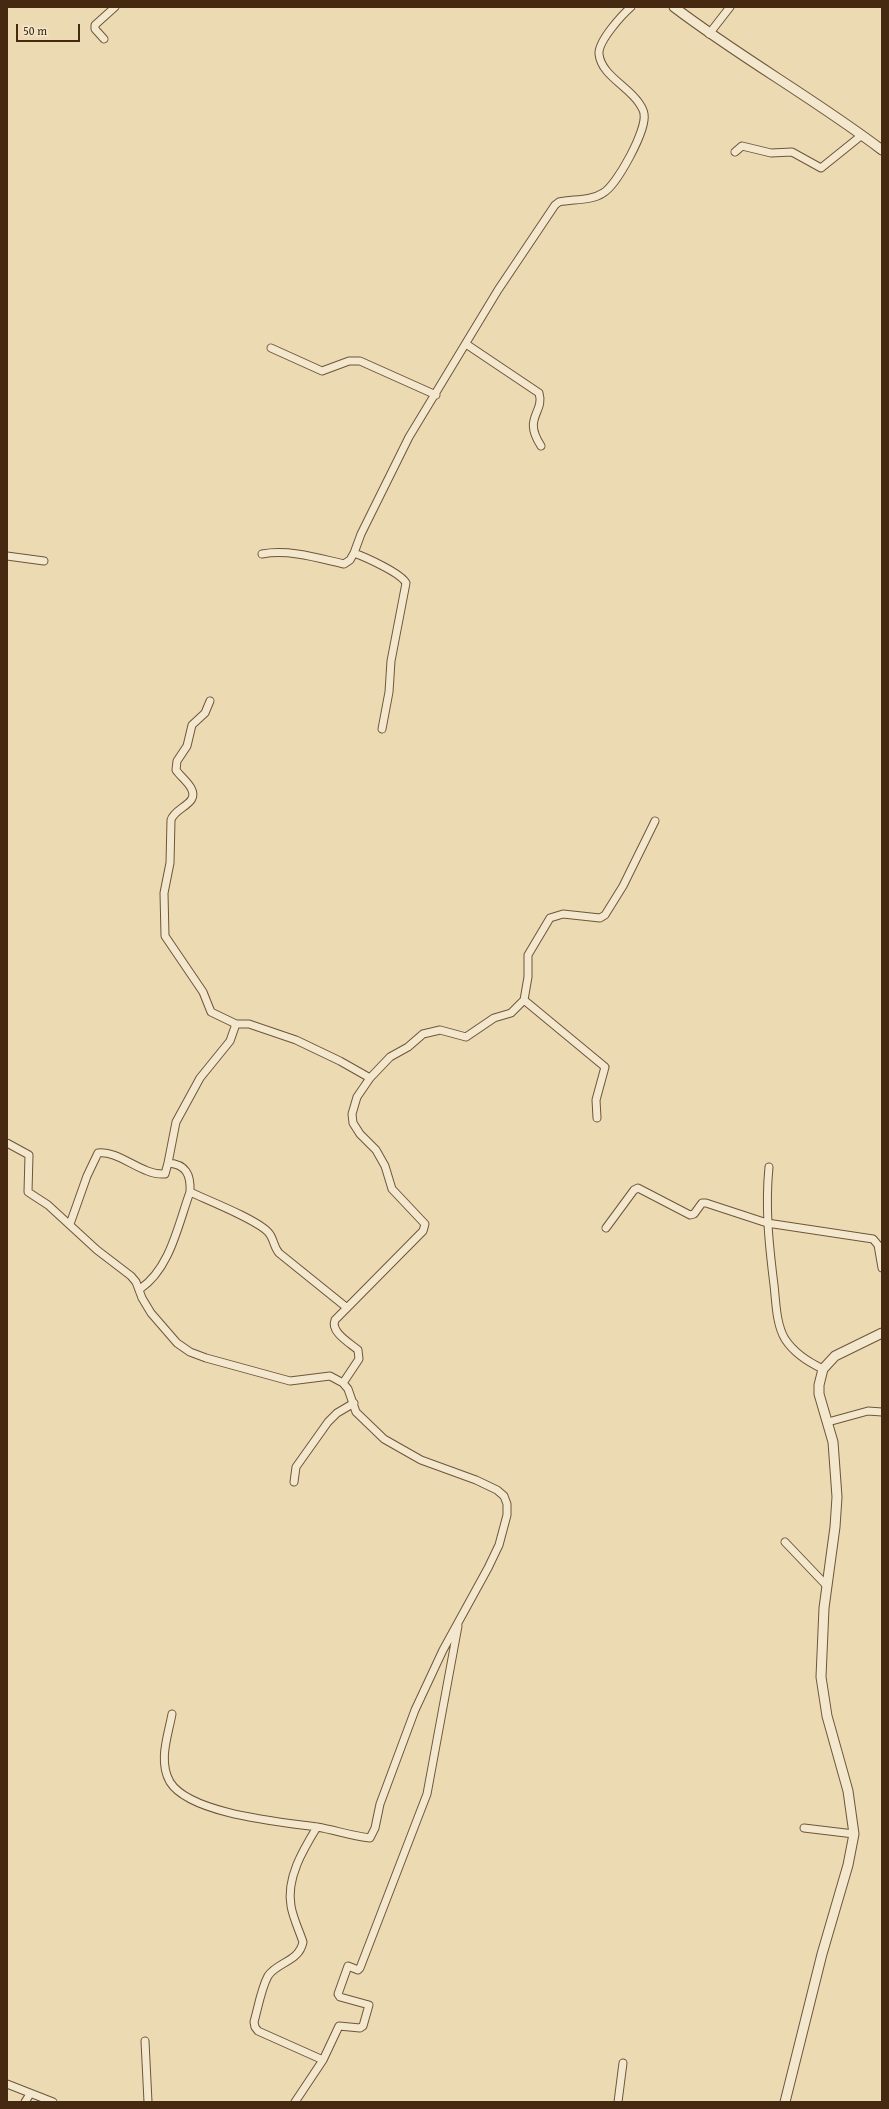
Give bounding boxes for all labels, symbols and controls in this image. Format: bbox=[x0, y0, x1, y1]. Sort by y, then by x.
scale bar bbox=[18, 16, 82, 42]
text: 50 m bbox=[23, 22, 47, 39]

